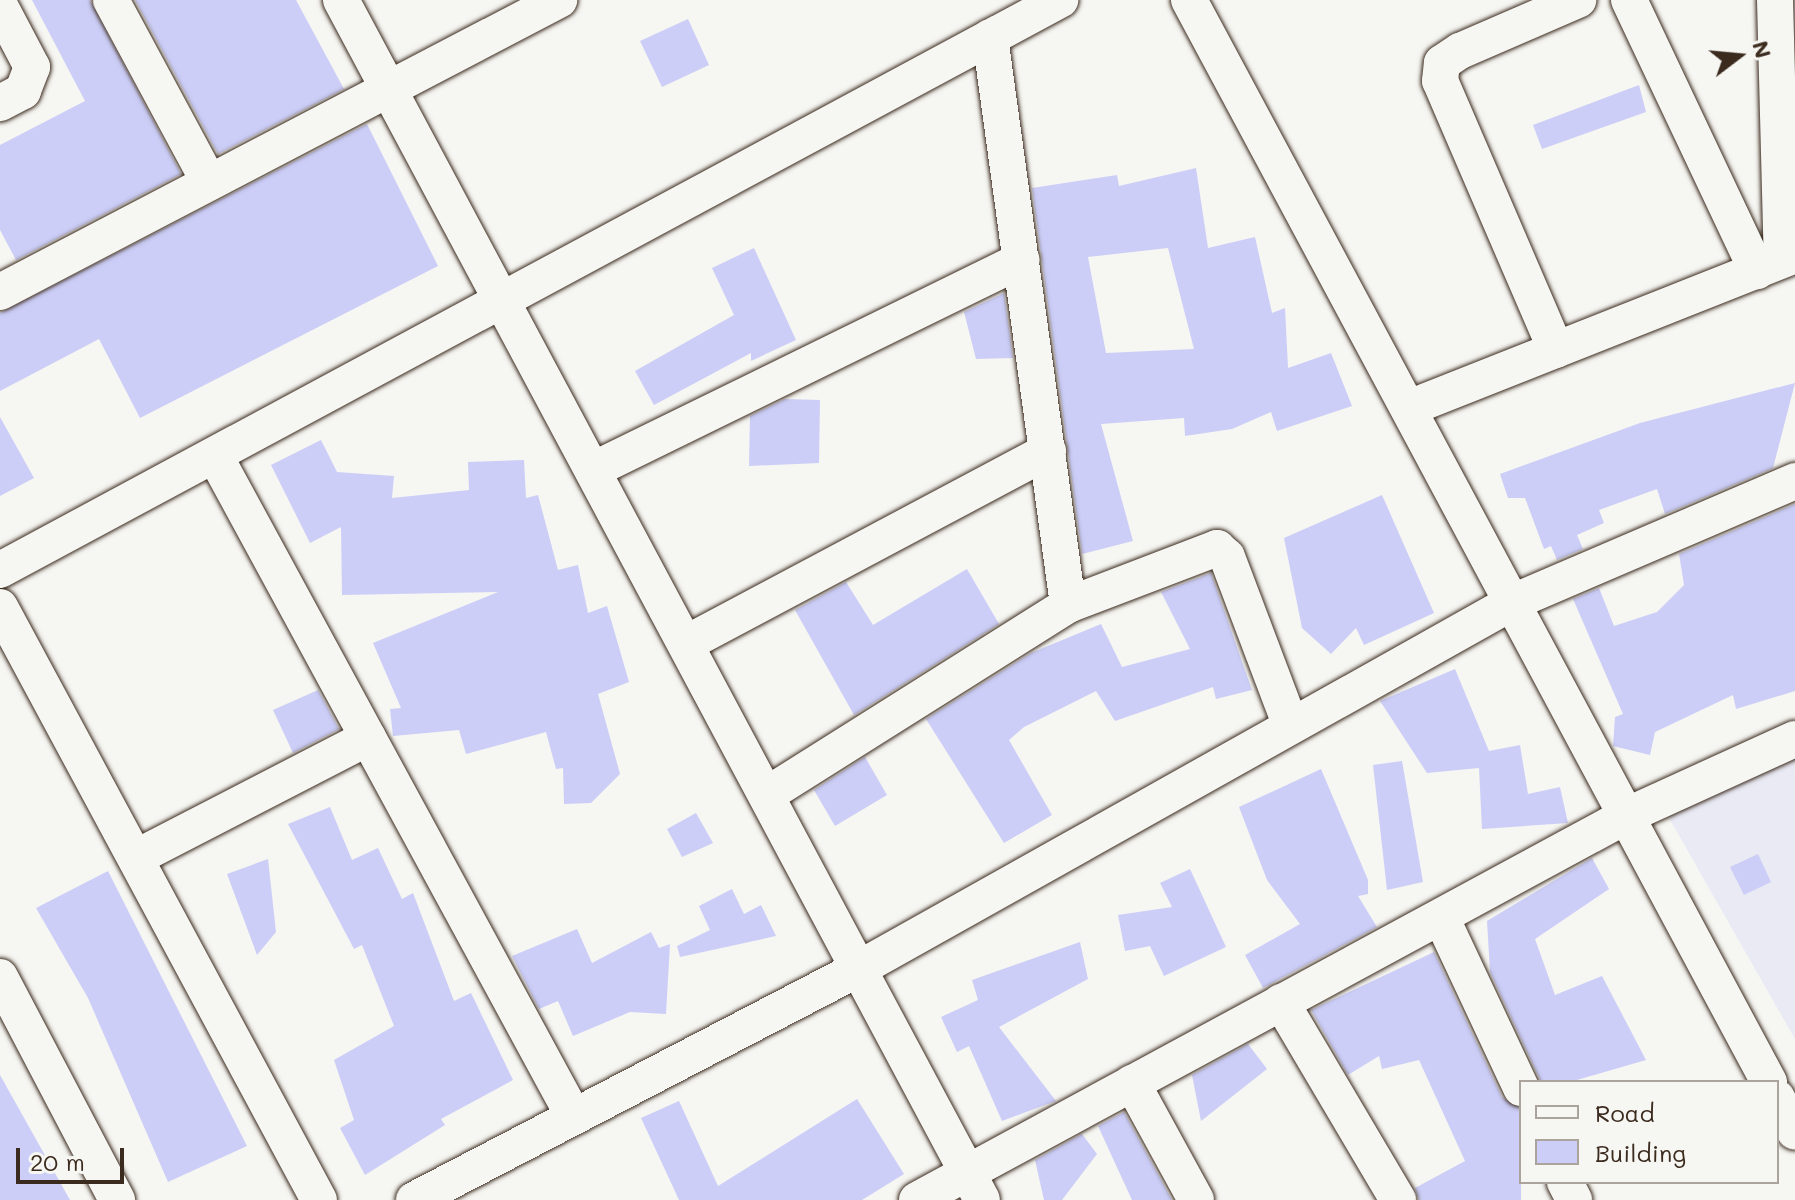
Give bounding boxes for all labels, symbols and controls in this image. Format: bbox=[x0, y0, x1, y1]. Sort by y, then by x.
north arrow bbox=[1699, 16, 1779, 96]
text: N bbox=[1746, 37, 1779, 61]
legend bbox=[1519, 1080, 1779, 1184]
text: Road bbox=[1595, 1097, 1655, 1128]
scale bar bbox=[20, 1132, 128, 1182]
text: Building bbox=[1595, 1137, 1686, 1168]
text: 20 m bbox=[30, 1146, 85, 1177]

